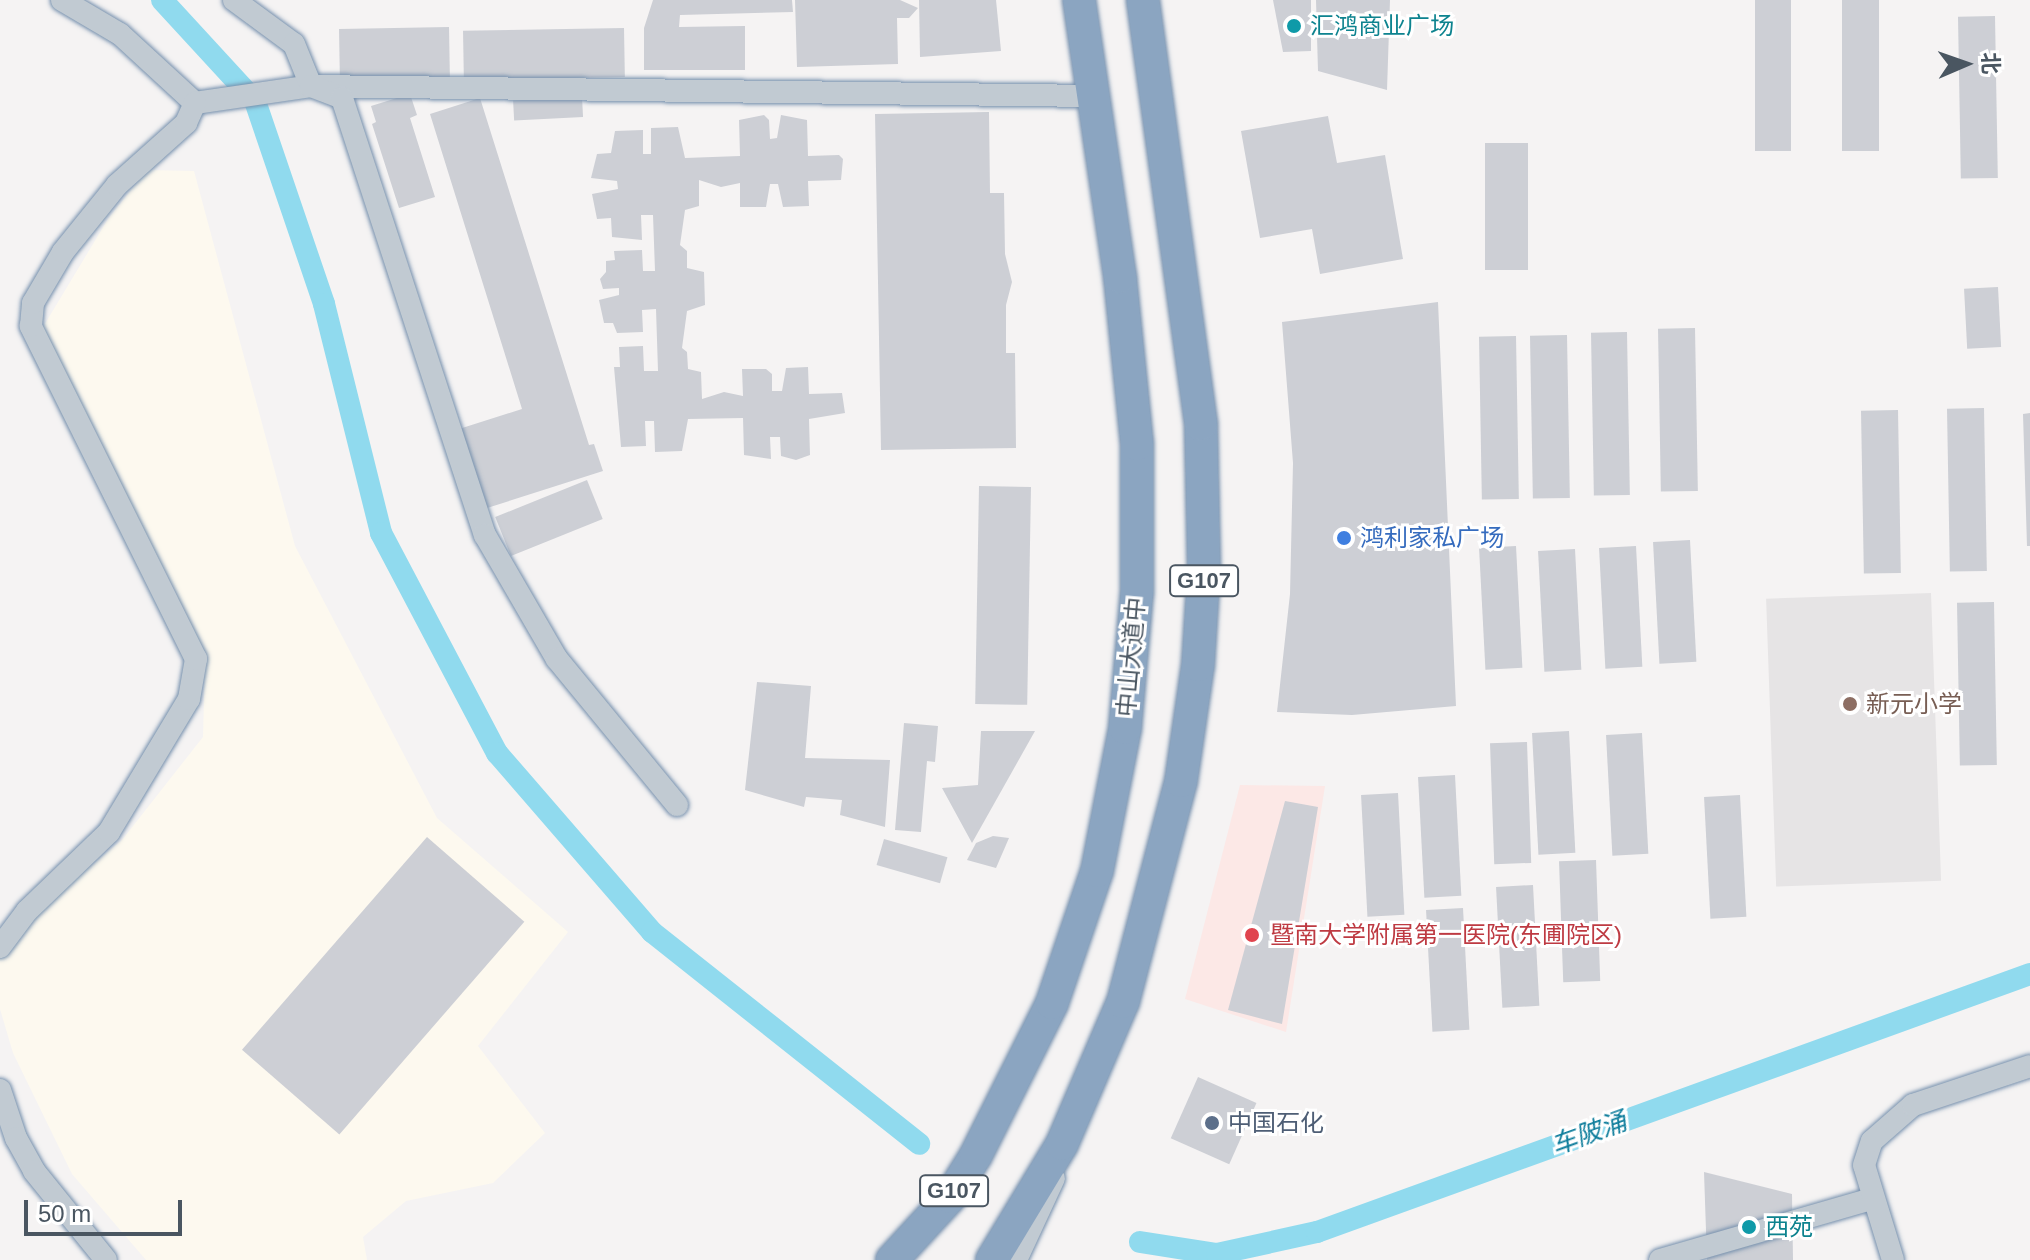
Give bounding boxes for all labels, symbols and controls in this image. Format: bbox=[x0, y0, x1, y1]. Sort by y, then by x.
place label: 汇鸿商业广场 bbox=[1310, 12, 1454, 40]
marker: 汇鸿商业广场 bbox=[1285, 17, 1303, 35]
north arrow bbox=[1926, 24, 2006, 104]
text: 北 bbox=[1978, 52, 2003, 75]
place label: 鸿利家私广场 bbox=[1360, 524, 1504, 552]
marker: 鸿利家私广场 bbox=[1335, 529, 1353, 547]
road number: G107 bbox=[1168, 563, 1240, 599]
street label: 中山大道中 bbox=[1111, 596, 1151, 718]
place label: 新元小学 bbox=[1866, 690, 1962, 718]
marker: 新元小学 bbox=[1841, 695, 1859, 713]
place label: 暨南大学附属第一医院(东圃院区) bbox=[1270, 921, 1622, 949]
marker: 暨南大学附属第一医院(东圃院区) bbox=[1241, 924, 1263, 946]
water label: 车陂涌 bbox=[1547, 1106, 1631, 1162]
place label: 中国石化 bbox=[1228, 1109, 1324, 1137]
marker: 中国石化 bbox=[1203, 1114, 1221, 1132]
road number: G107 bbox=[918, 1173, 990, 1209]
scale bar bbox=[28, 1184, 186, 1234]
text: 50 m bbox=[38, 1200, 91, 1227]
place label: 西苑 bbox=[1765, 1213, 1813, 1241]
marker: 西苑 bbox=[1740, 1218, 1758, 1236]

